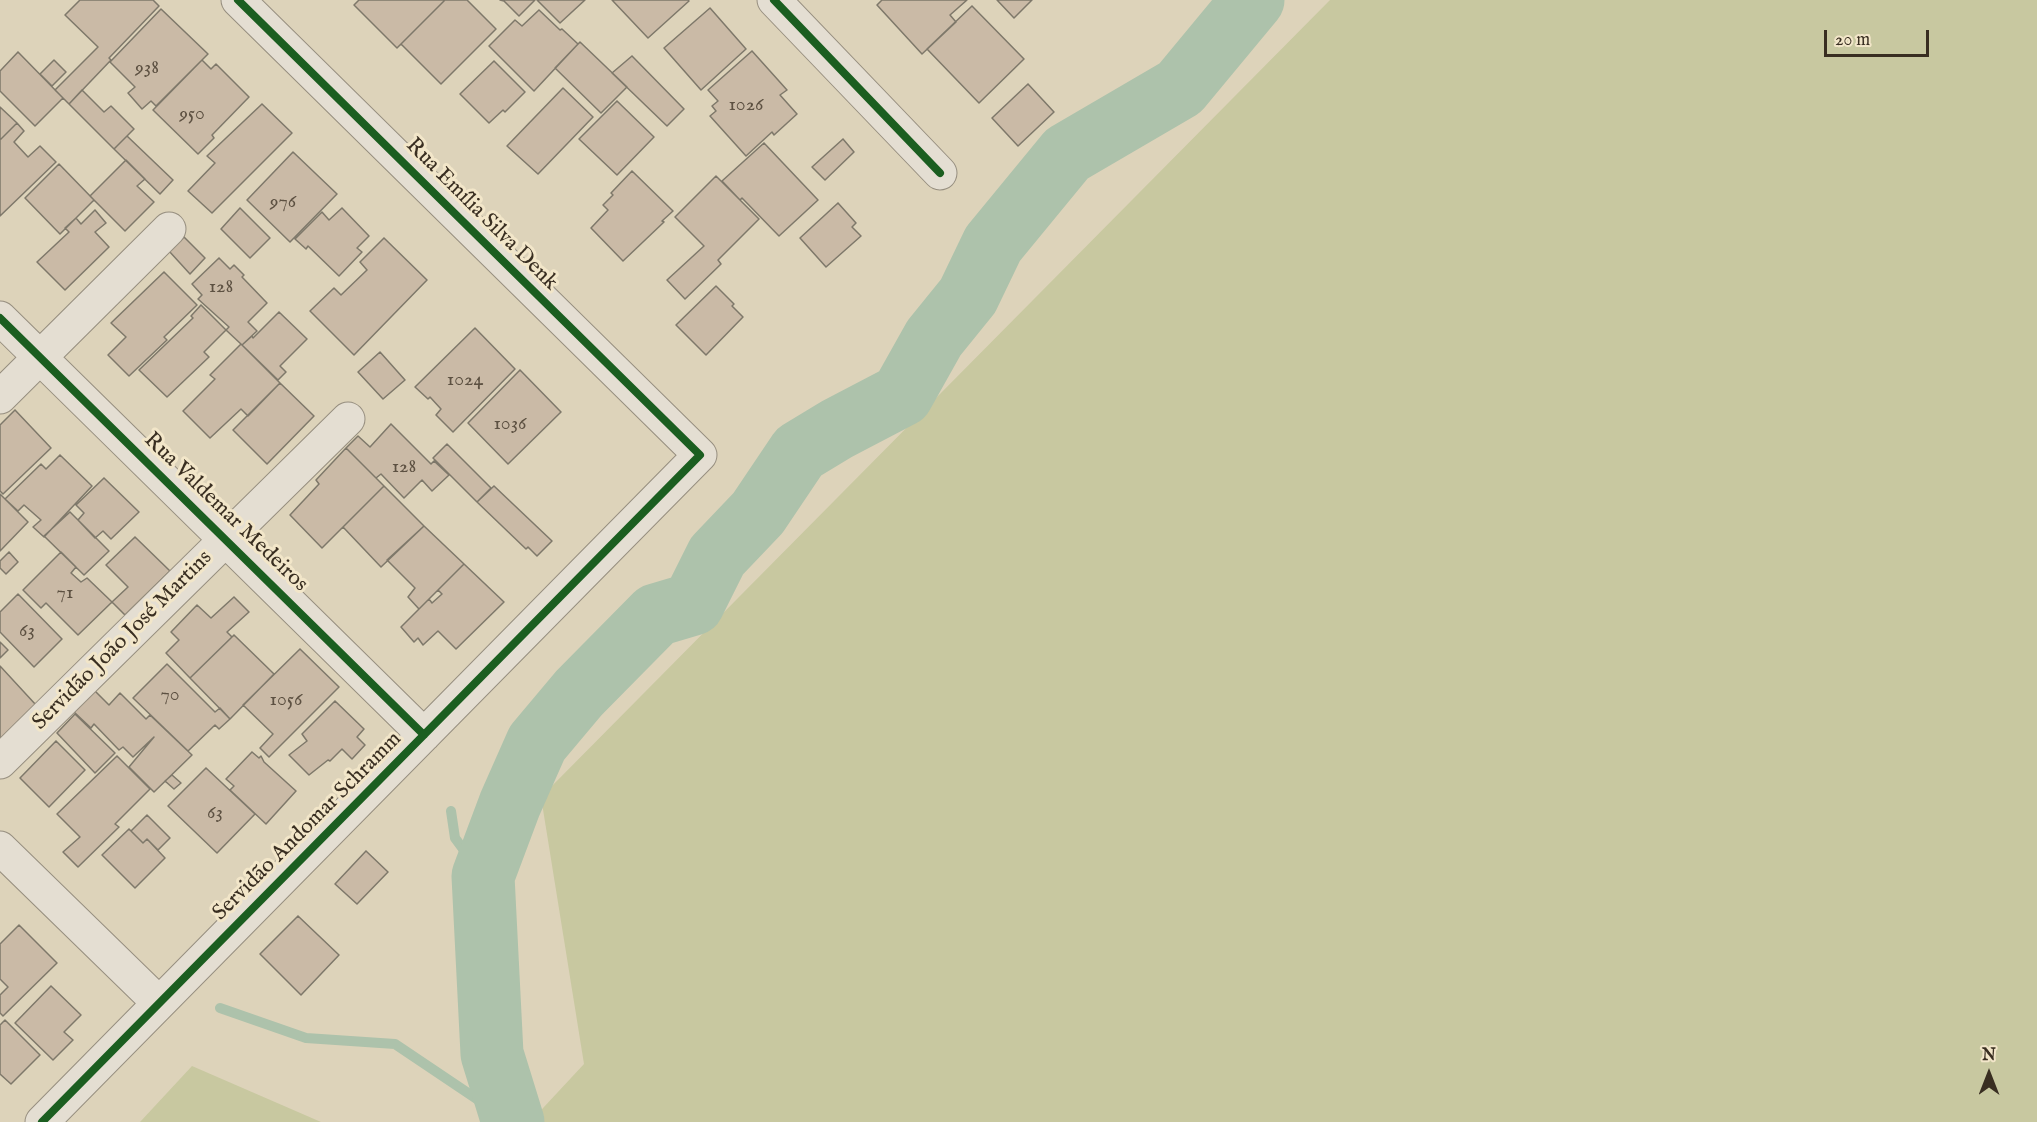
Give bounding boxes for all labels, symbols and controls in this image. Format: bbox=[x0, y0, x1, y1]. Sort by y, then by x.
scale bar bbox=[1827, 18, 1932, 56]
text: 20 m bbox=[1835, 29, 1870, 52]
house number: 938 bbox=[135, 57, 159, 81]
house number: 1026 bbox=[728, 94, 764, 118]
house number: 950 bbox=[179, 103, 205, 127]
street label: Rua Emília Silva Denk bbox=[399, 133, 563, 297]
house number: 976 bbox=[270, 191, 296, 215]
house number: 128 bbox=[209, 276, 233, 300]
house number: 1024 bbox=[447, 369, 483, 393]
house number: 1036 bbox=[493, 413, 527, 437]
street label: Rua Valdemar Medeiros bbox=[137, 428, 313, 598]
house number: 128 bbox=[392, 456, 416, 480]
street label: Servidão João José Martins bbox=[28, 546, 218, 736]
house number: 71 bbox=[57, 582, 73, 606]
house number: 63 bbox=[19, 620, 35, 644]
house number: 70 bbox=[160, 684, 180, 708]
house number: 1056 bbox=[270, 689, 302, 713]
street label: Servidão Andomar Schramm bbox=[208, 727, 408, 927]
house number: 63 bbox=[207, 802, 223, 826]
north arrow bbox=[1959, 1044, 2019, 1104]
text: N bbox=[1982, 1046, 1996, 1066]

